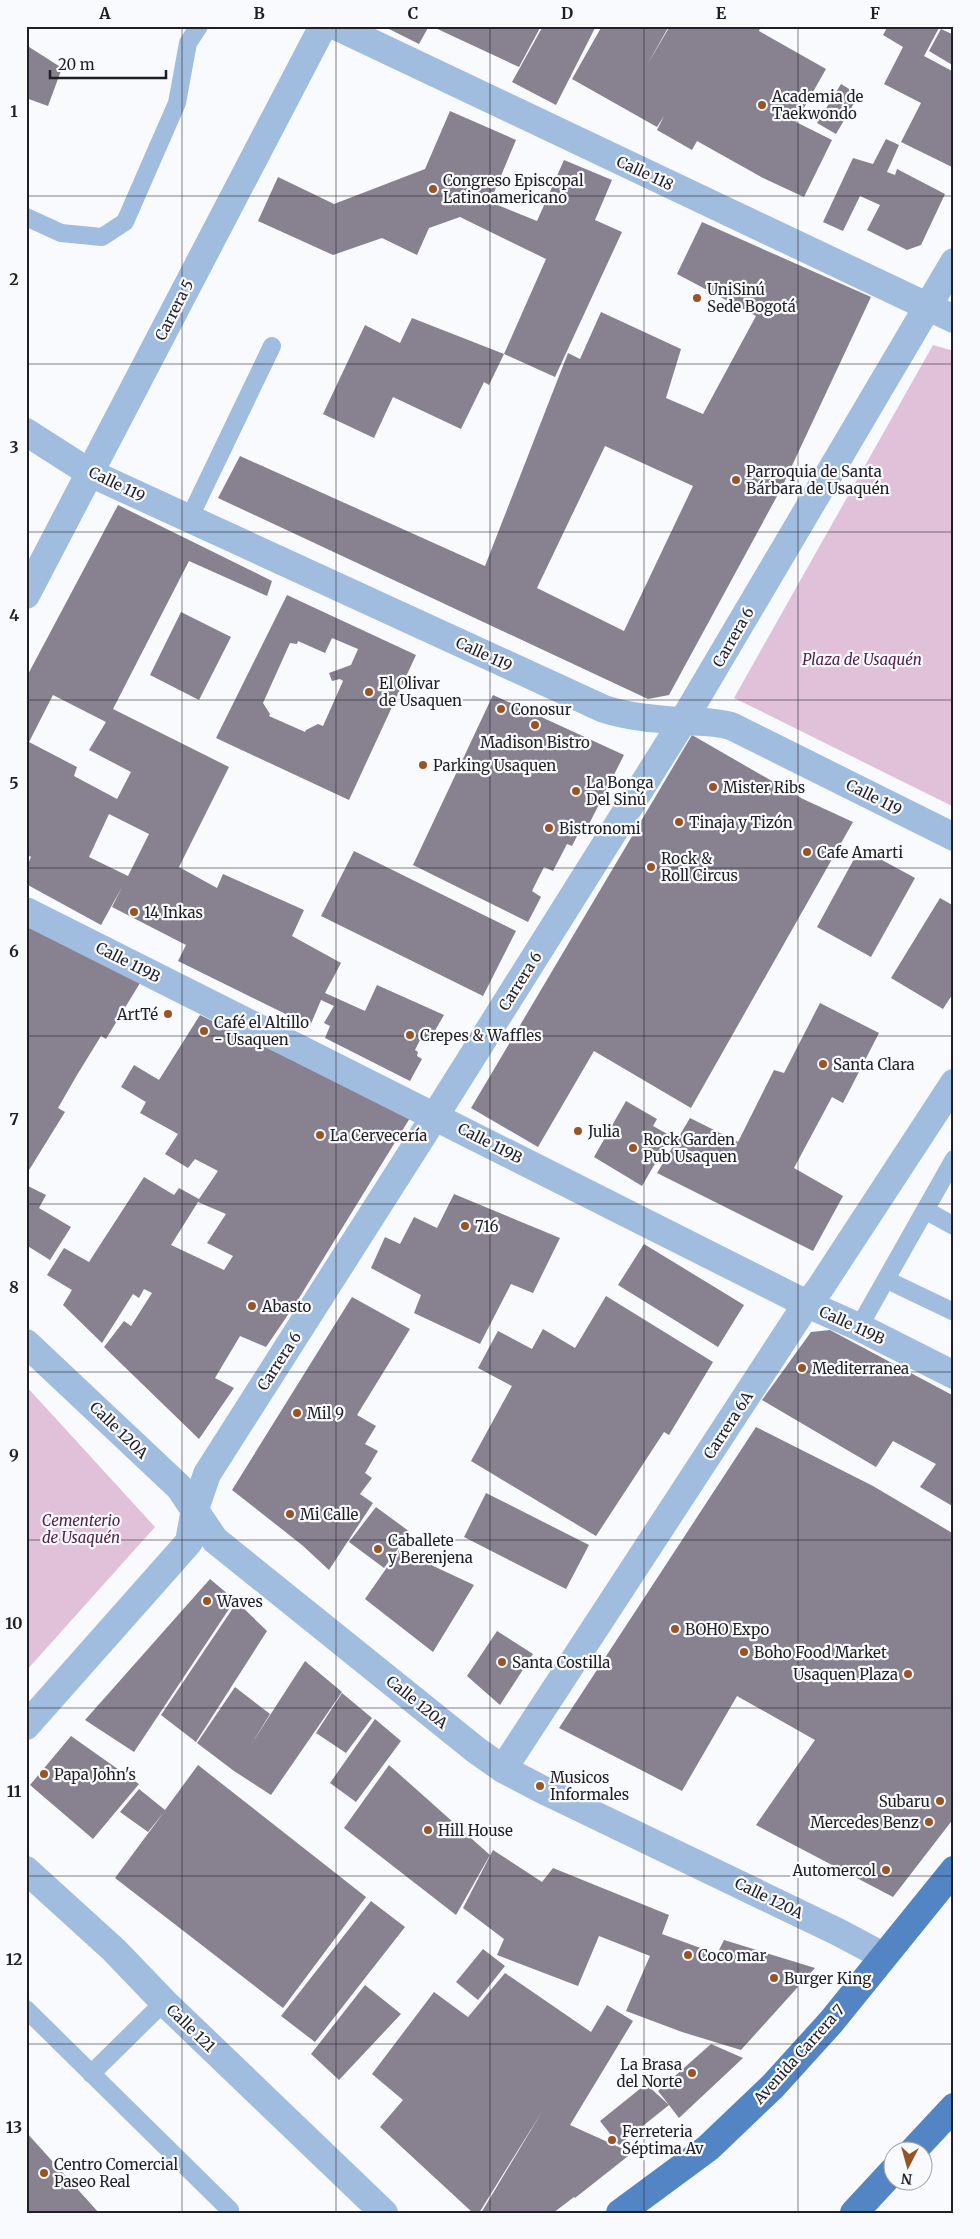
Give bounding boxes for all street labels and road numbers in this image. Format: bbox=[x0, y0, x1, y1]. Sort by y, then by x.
street label: Calle 118 bbox=[614, 152, 676, 194]
street label: Carrera 5 bbox=[151, 276, 197, 344]
street label: Calle 119 bbox=[86, 462, 148, 506]
street label: Carrera 6 bbox=[708, 604, 758, 670]
street label: Calle 119 bbox=[453, 633, 515, 675]
street label: Calle 119 bbox=[843, 775, 905, 819]
street label: Calle 119B bbox=[93, 938, 163, 986]
street label: Carrera 6 bbox=[494, 948, 546, 1014]
street label: Calle 119B bbox=[455, 1119, 525, 1167]
street label: Calle 119B bbox=[816, 1302, 888, 1348]
street label: Carrera 6 bbox=[253, 1328, 305, 1394]
street label: Carrera 6A bbox=[699, 1387, 757, 1462]
street label: Calle 120A bbox=[86, 1398, 152, 1463]
street label: Calle 120A bbox=[382, 1671, 452, 1733]
street label: Calle 120A bbox=[732, 1873, 807, 1923]
street label: Calle 121 bbox=[163, 2000, 220, 2056]
street label: Avenida Carrera 7 bbox=[749, 2000, 849, 2108]

